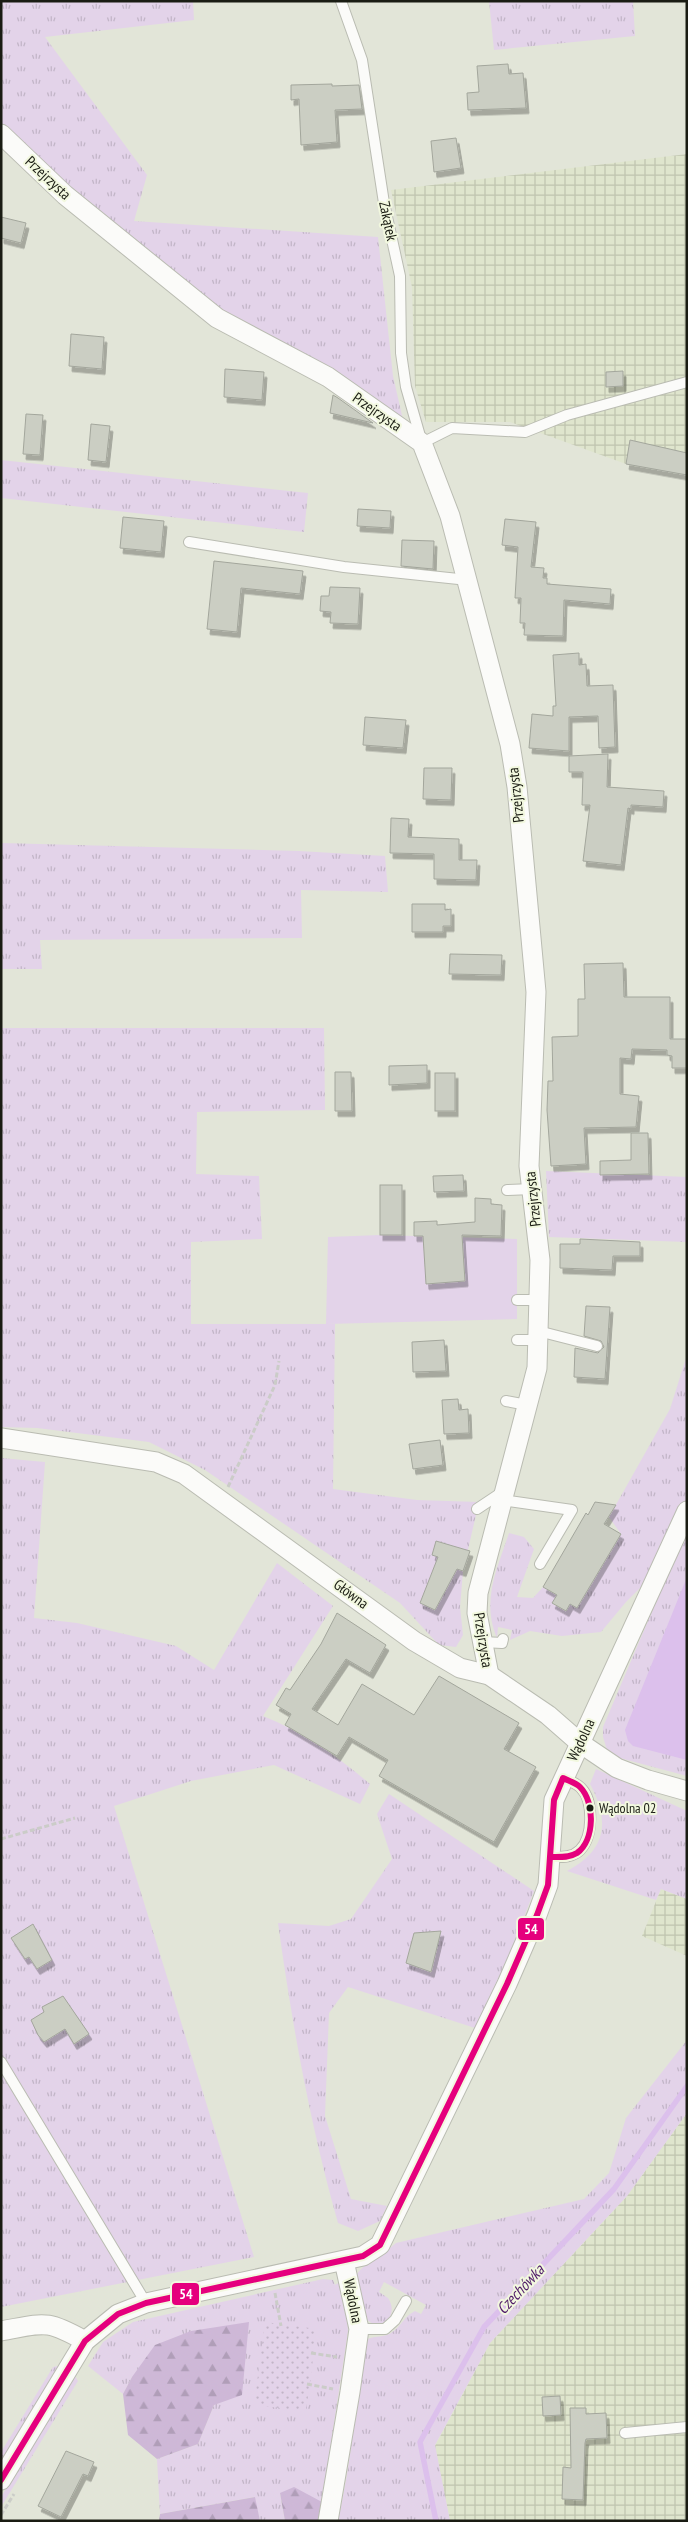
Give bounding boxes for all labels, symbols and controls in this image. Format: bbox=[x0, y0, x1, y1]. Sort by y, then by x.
street label: Przejrzysta bbox=[22, 152, 75, 203]
street label: Zakątek bbox=[375, 199, 402, 243]
street label: Przejrzysta bbox=[349, 388, 405, 435]
street label: Przejrzysta bbox=[503, 767, 528, 824]
street label: Przejrzysta bbox=[520, 1171, 545, 1228]
street label: Główna bbox=[330, 1575, 373, 1613]
street label: Przejrzysta bbox=[470, 1611, 497, 1669]
street label: Wądolna bbox=[563, 1716, 599, 1764]
place label: Wądolna 02 bbox=[599, 1799, 656, 1817]
marker: Wądolna 02 bbox=[585, 1803, 595, 1813]
line badge: 54 bbox=[517, 1917, 545, 1941]
text: 54 bbox=[524, 1920, 538, 1938]
water label: Czechówka bbox=[492, 2259, 549, 2318]
street label: Wądolna bbox=[340, 2277, 367, 2325]
line badge: 54 bbox=[171, 2282, 200, 2306]
text: 54 bbox=[179, 2285, 193, 2303]

